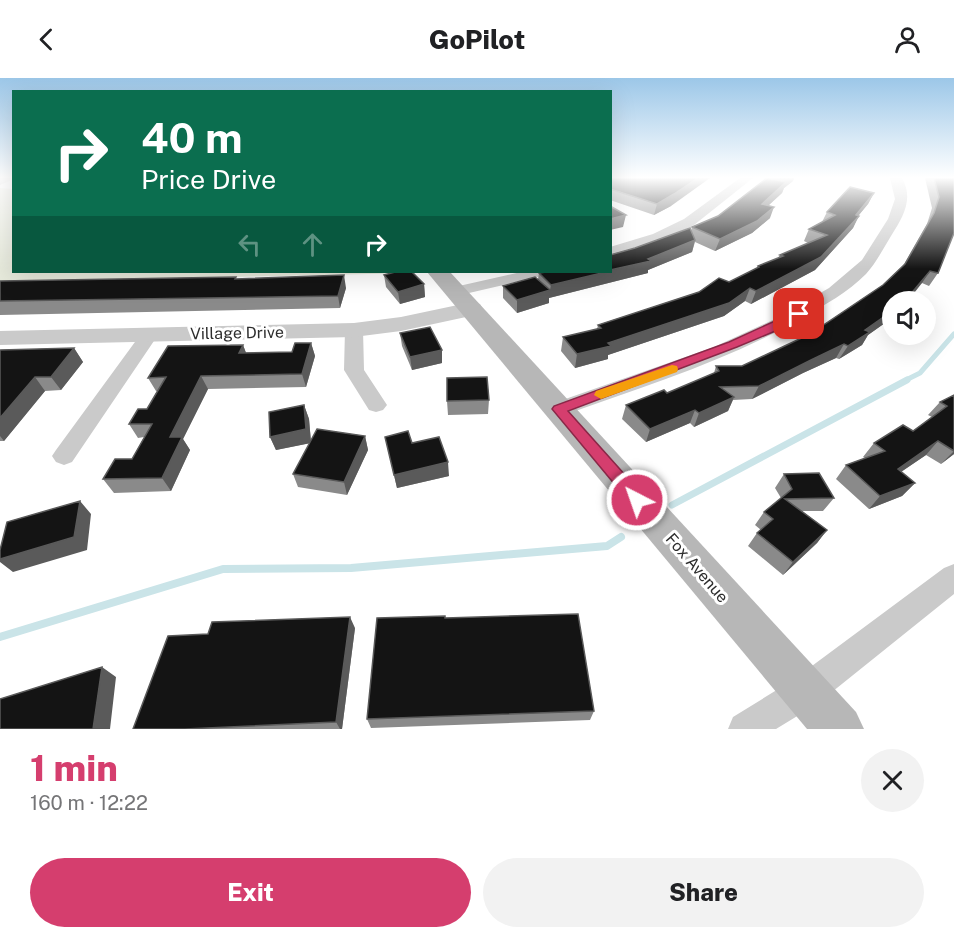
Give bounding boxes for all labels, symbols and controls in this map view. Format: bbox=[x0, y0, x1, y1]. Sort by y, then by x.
icon: back bbox=[30, 23, 63, 56]
text: GoPilot bbox=[429, 23, 525, 55]
icon: person bbox=[891, 23, 924, 56]
text: 40 m bbox=[141, 113, 243, 162]
icon: right bbox=[42, 114, 120, 192]
text: Price Drive bbox=[141, 163, 276, 195]
icon: left bbox=[233, 228, 266, 261]
icon: ahead bbox=[296, 228, 329, 261]
icon: right bbox=[359, 228, 392, 261]
pin bbox=[773, 288, 824, 339]
map controls bbox=[882, 291, 936, 345]
button: sound bbox=[882, 291, 936, 345]
icon: arrive bbox=[782, 297, 815, 330]
street label: Village Drive bbox=[190, 323, 284, 343]
position arrow bbox=[605, 468, 669, 532]
street label: Fox Avenue bbox=[662, 529, 732, 607]
text: 1 min bbox=[30, 747, 118, 789]
button: close bbox=[861, 749, 924, 812]
text: 160 m · 12:22 bbox=[30, 791, 148, 815]
button: Exit bbox=[30, 858, 471, 927]
button: Share bbox=[483, 858, 924, 927]

